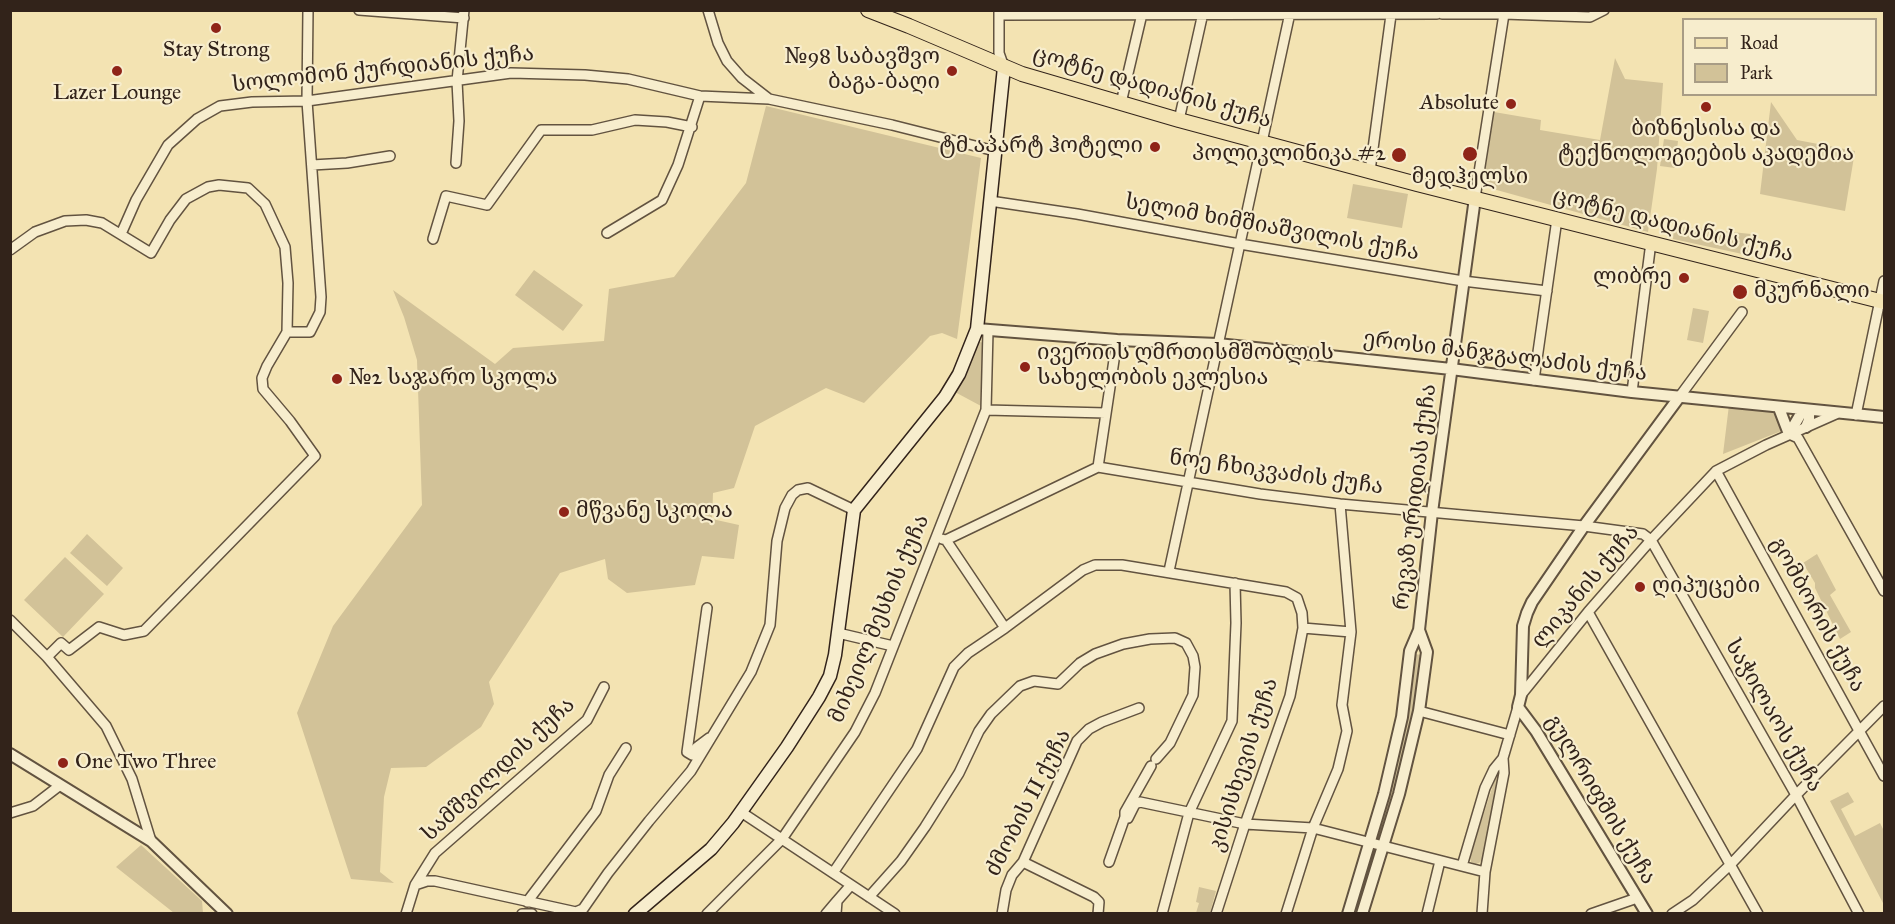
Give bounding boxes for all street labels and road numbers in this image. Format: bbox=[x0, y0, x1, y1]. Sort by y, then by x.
street label: სოლომონ ქურდიანის ქუჩა bbox=[231, 41, 535, 99]
street label: ცოტნე დადიანის ქუჩა bbox=[1030, 41, 1274, 135]
street label: ცოტნე დადიანის ქუჩა bbox=[1550, 183, 1796, 269]
street label: სელიმ ხიმშიაშვილის ქუჩა bbox=[1123, 189, 1421, 267]
street label: ეროსი მანჯგალაძის ქუჩა bbox=[1361, 326, 1649, 388]
street label: რევაზ ურიდიას ქუჩა bbox=[1389, 383, 1443, 611]
street label: ნოე ჩხიკვაძის ქუჩა bbox=[1167, 445, 1385, 501]
street label: მიხეილ მესხის ქუჩა bbox=[824, 511, 936, 727]
street label: ლიკანის ქუჩა bbox=[1527, 520, 1645, 654]
street label: გომბორის ქუჩა bbox=[1764, 533, 1870, 697]
street label: საჭილაოს ქუჩა bbox=[1719, 635, 1827, 797]
street label: კისისხევის ქუჩა bbox=[1203, 675, 1285, 855]
street label: სამშვილდის ქუჩა bbox=[417, 692, 581, 848]
street label: გულრიფშის ქუჩა bbox=[1539, 710, 1661, 890]
street label: ძმობის II ქუჩა bbox=[981, 725, 1077, 881]

